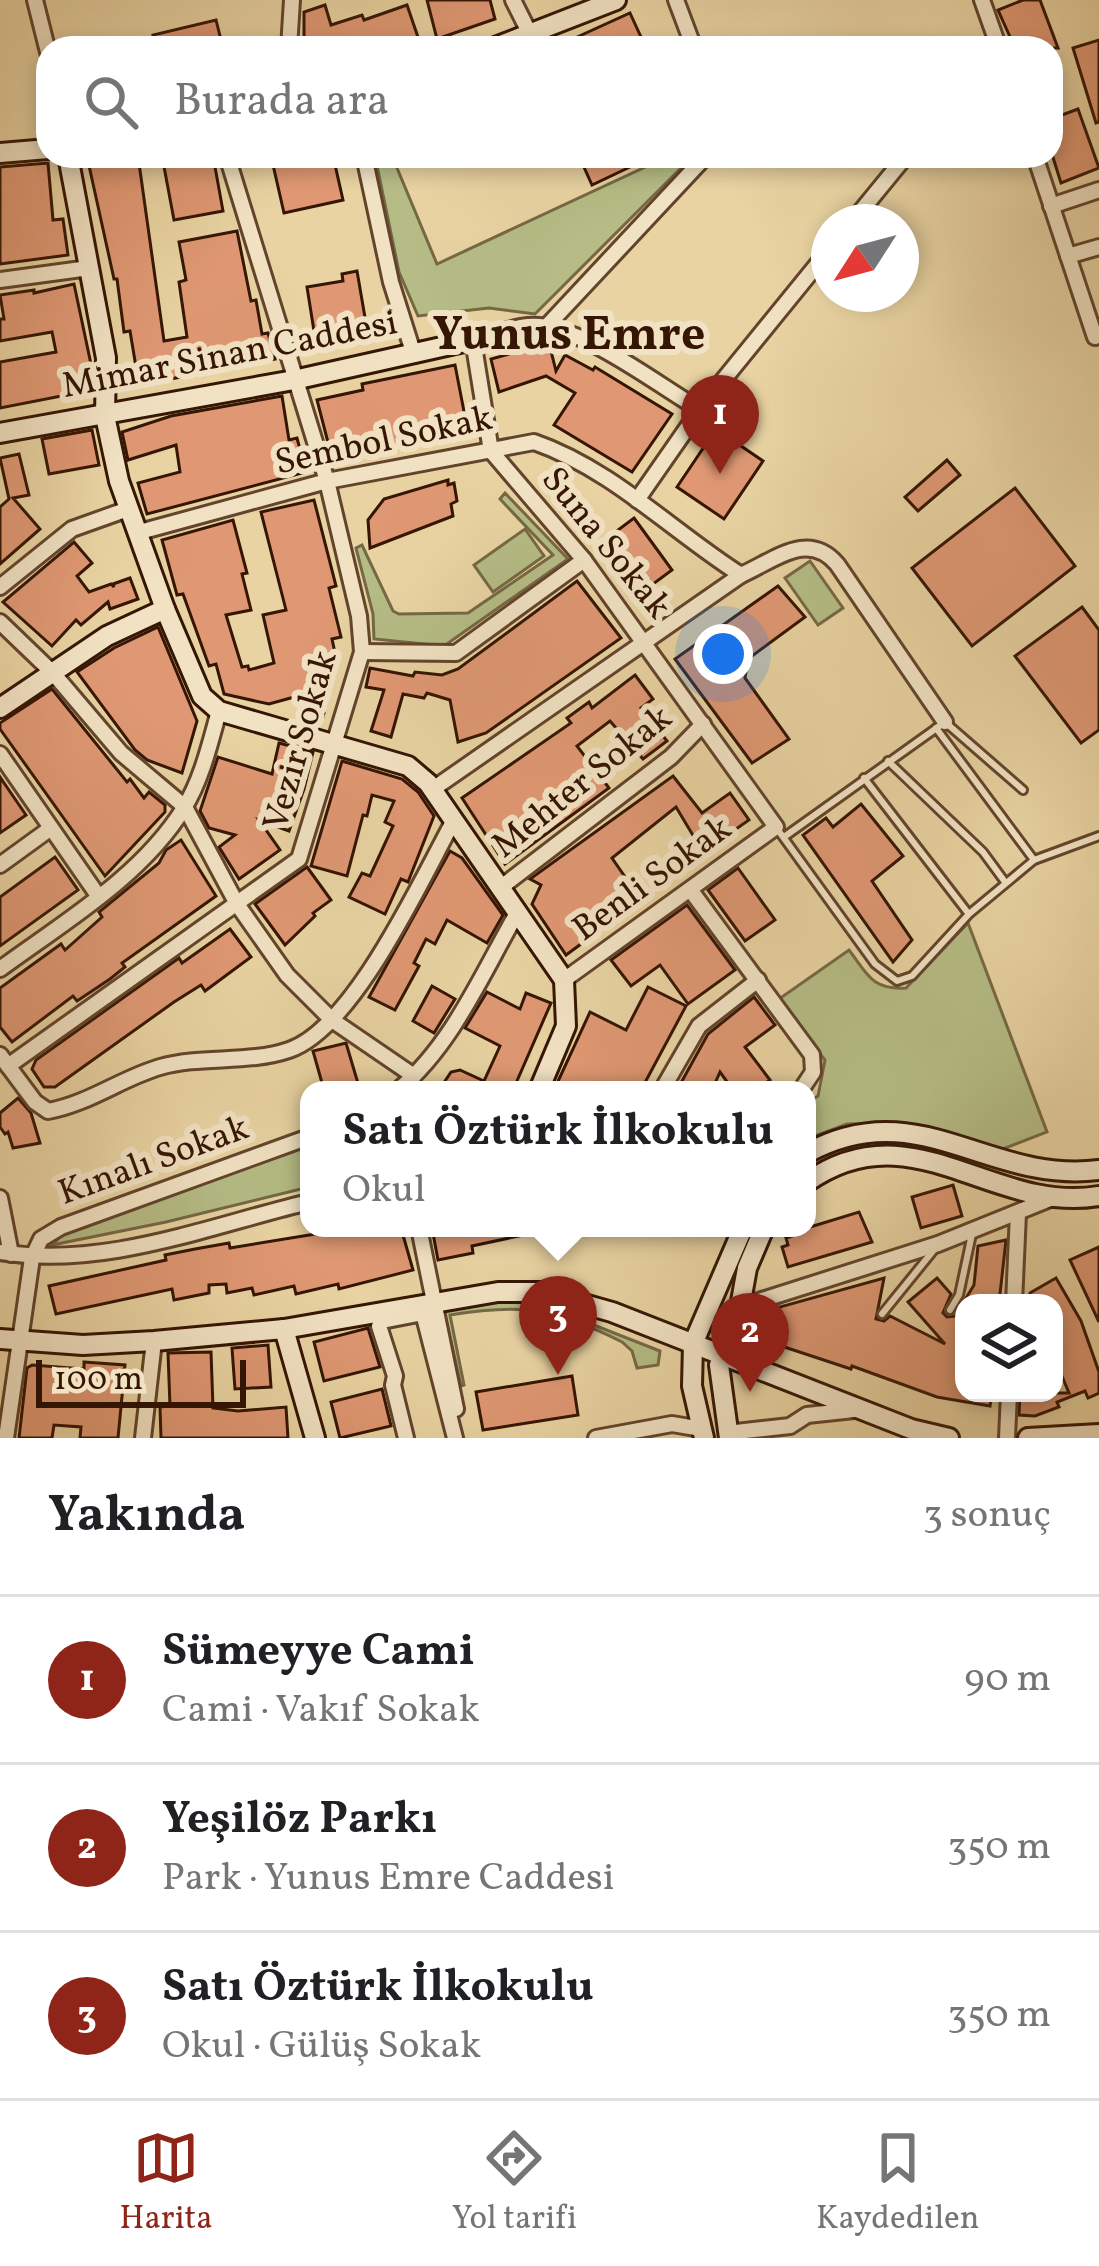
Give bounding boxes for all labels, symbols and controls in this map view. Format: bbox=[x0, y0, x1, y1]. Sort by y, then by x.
search box bbox=[36, 36, 1063, 168]
icon: search bbox=[78, 69, 144, 135]
text: Burada ara bbox=[174, 71, 389, 134]
north arrow bbox=[811, 204, 919, 312]
street label: Mimar Sinan Caddesi bbox=[58, 299, 402, 413]
district label: Yunus Emre bbox=[433, 303, 705, 370]
pin: 1 bbox=[681, 375, 759, 474]
street label: Sembol Sokak bbox=[271, 395, 497, 489]
street label: Suna Sokak bbox=[528, 457, 682, 631]
your location bbox=[693, 624, 753, 684]
street label: Vezir Sokak bbox=[252, 645, 352, 837]
street label: Mehter Sokak bbox=[482, 695, 684, 871]
street label: Benli Sokak bbox=[563, 805, 743, 955]
popup bbox=[300, 1081, 816, 1237]
text: Satı Öztürk İlkokulu bbox=[342, 1101, 774, 1164]
street label: Kınalı Sokak bbox=[52, 1104, 256, 1220]
text: Okul bbox=[342, 1164, 426, 1218]
pin: 3 bbox=[519, 1276, 597, 1375]
pin: 2 bbox=[711, 1293, 789, 1392]
map controls bbox=[955, 1294, 1063, 1402]
button: layers bbox=[955, 1294, 1063, 1402]
scale bar bbox=[36, 1354, 246, 1407]
text: 100 m bbox=[54, 1358, 143, 1404]
text: Yakında bbox=[48, 1481, 245, 1552]
text: 3 sonuç bbox=[923, 1489, 1051, 1543]
text: Sümeyye Cami bbox=[162, 1621, 475, 1684]
text: 1 bbox=[79, 1653, 95, 1707]
text: 90 m bbox=[964, 1653, 1051, 1707]
text: Cami · Vakıf Sokak bbox=[162, 1684, 480, 1738]
text: Yeşilöz Parkı bbox=[162, 1789, 437, 1852]
text: 2 bbox=[77, 1821, 97, 1875]
text: 350 m bbox=[947, 1821, 1051, 1875]
text: Park · Yunus Emre Caddesi bbox=[162, 1852, 615, 1906]
text: Satı Öztürk İlkokulu bbox=[162, 1957, 594, 2020]
text: 3 bbox=[77, 1989, 97, 2043]
text: 350 m bbox=[947, 1989, 1051, 2043]
text: Okul · Gülüş Sokak bbox=[162, 2020, 481, 2074]
tab: Harita bbox=[120, 2125, 213, 2243]
tab: Yol tarifi bbox=[452, 2125, 577, 2243]
tab: Kaydedilen bbox=[816, 2125, 979, 2243]

